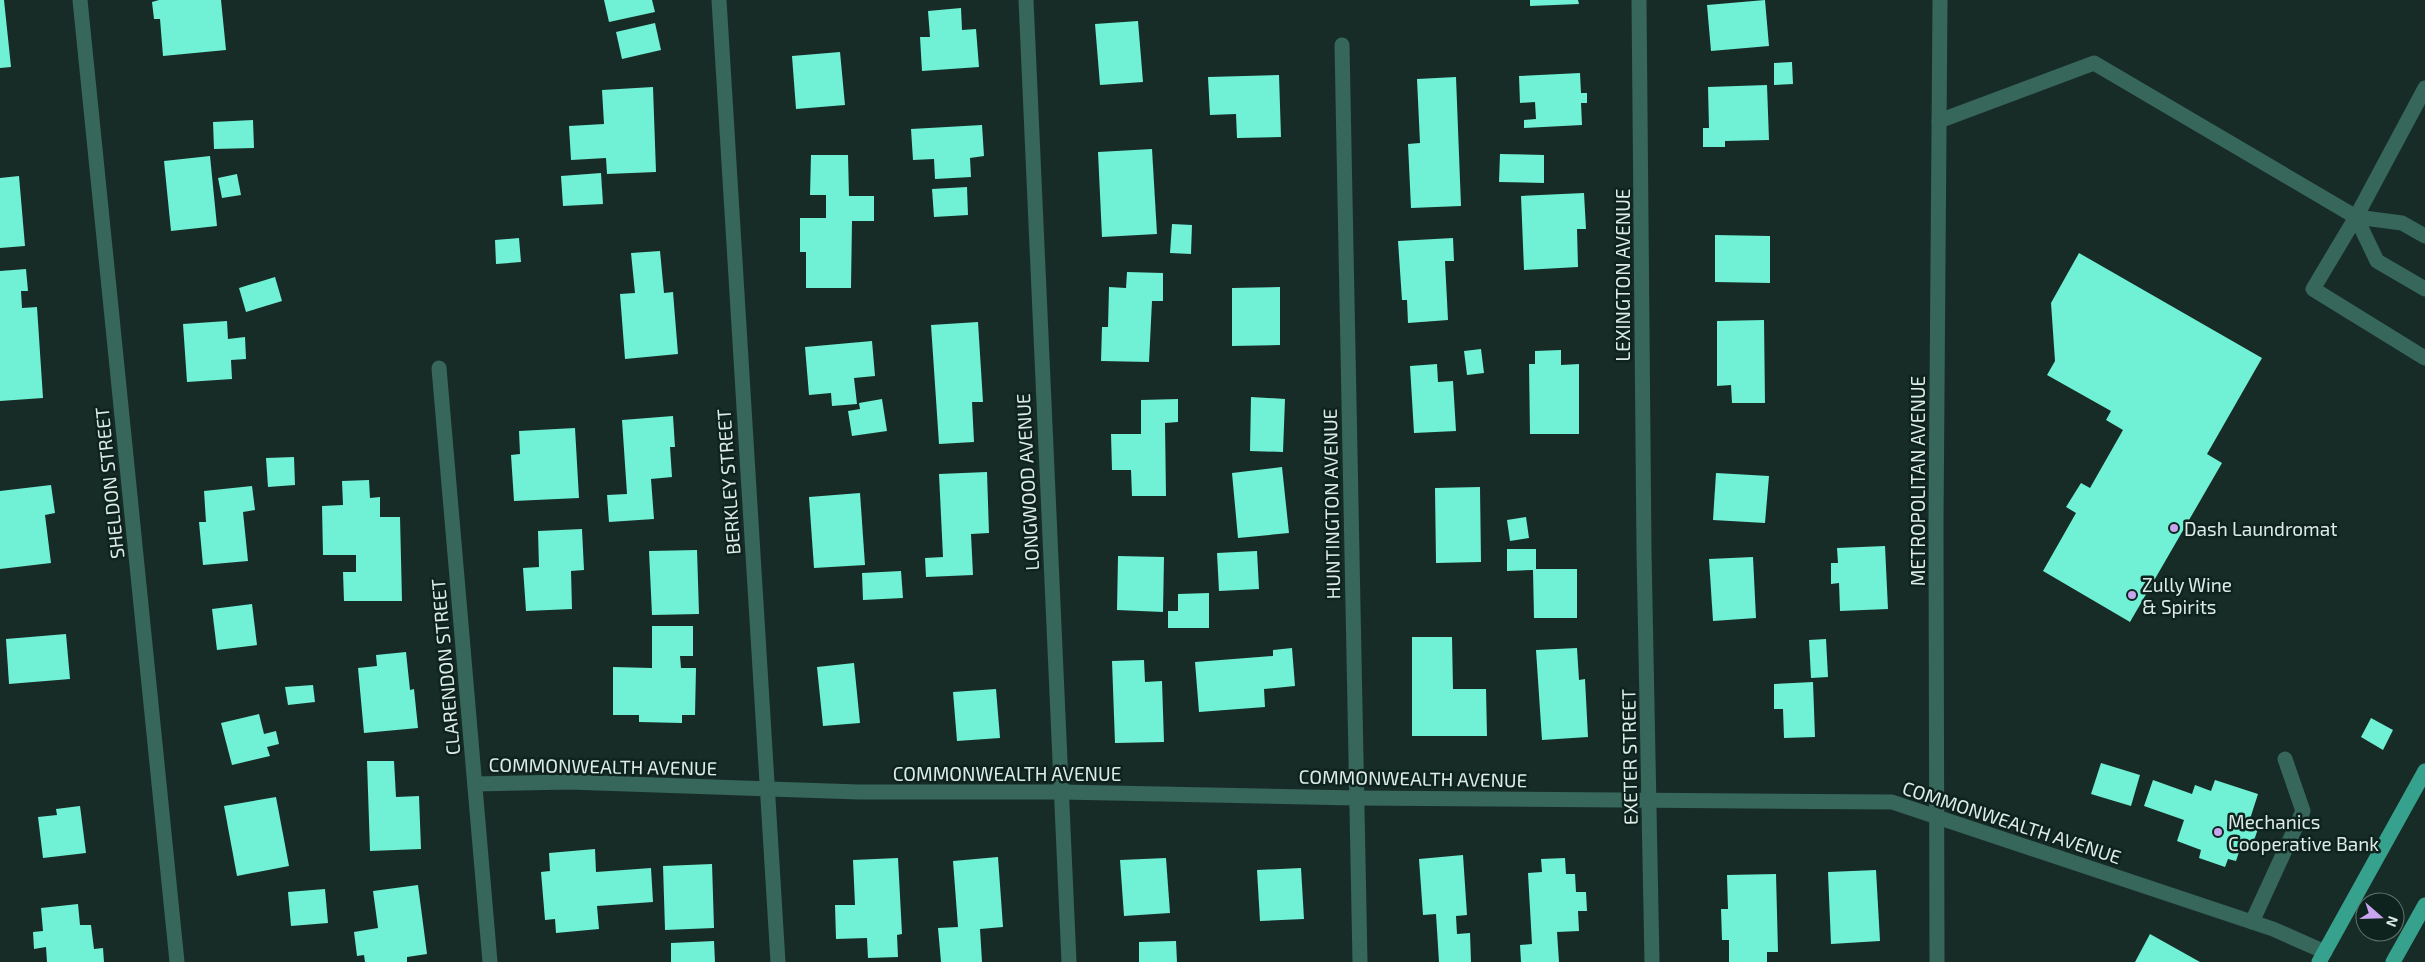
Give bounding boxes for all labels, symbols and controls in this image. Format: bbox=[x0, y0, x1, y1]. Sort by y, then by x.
street label: LEXINGTON AVENUE bbox=[1611, 189, 1634, 361]
street label: METROPOLITAN AVENUE bbox=[1906, 376, 1929, 586]
street label: LONGWOOD AVENUE bbox=[1011, 393, 1043, 571]
street label: SHELDON STREET bbox=[90, 406, 128, 560]
street label: BERKLEY STREET bbox=[711, 408, 745, 556]
street label: HUNTINGTON AVENUE bbox=[1318, 408, 1344, 600]
place label: Dash Laundromat bbox=[2184, 517, 2337, 540]
marker: Dash Laundromat bbox=[2168, 522, 2180, 534]
place label: Zully Wine & Spirits bbox=[2142, 573, 2232, 618]
street label: CLARENDON STREET bbox=[426, 578, 464, 756]
marker: Zully Wine & Spirits bbox=[2126, 589, 2138, 601]
street label: EXETER STREET bbox=[1616, 689, 1642, 825]
street label: COMMONWEALTH AVENUE bbox=[489, 753, 717, 779]
street label: COMMONWEALTH AVENUE bbox=[893, 762, 1121, 785]
street label: COMMONWEALTH AVENUE bbox=[1299, 765, 1527, 791]
street label: COMMONWEALTH AVENUE bbox=[1900, 776, 2124, 868]
place label: Mechanics Cooperative Bank bbox=[2228, 810, 2379, 855]
marker: Mechanics Cooperative Bank bbox=[2212, 826, 2224, 838]
north arrow bbox=[2355, 892, 2405, 942]
text: N bbox=[2383, 914, 2402, 929]

